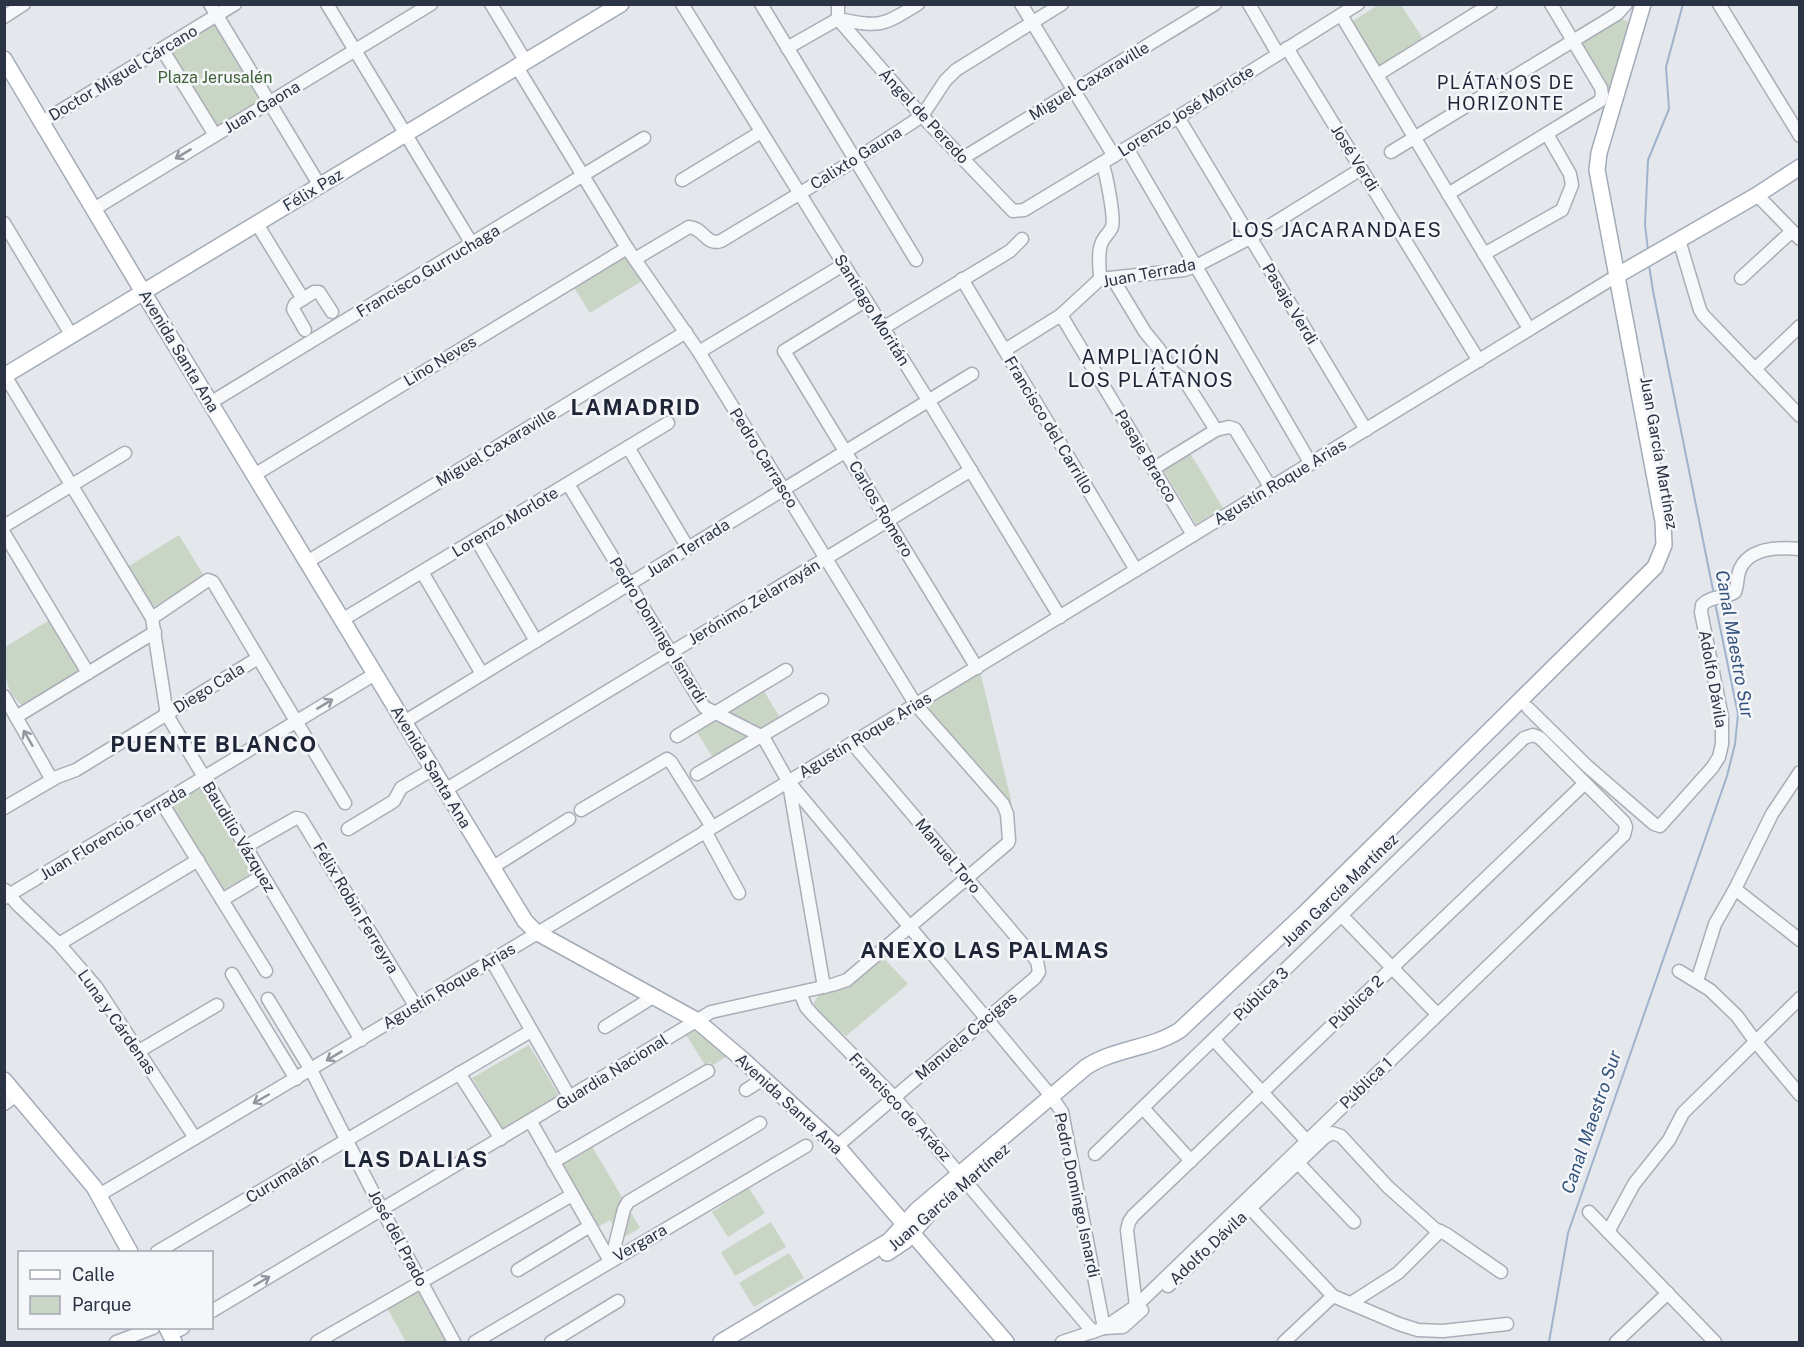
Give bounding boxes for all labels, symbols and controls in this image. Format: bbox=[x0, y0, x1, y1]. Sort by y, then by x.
street label: Doctor Miguel Cárcano bbox=[45, 21, 201, 125]
street label: Miguel Caxaraville bbox=[1025, 38, 1153, 124]
street label: Lorenzo José Morlote bbox=[1115, 61, 1257, 161]
street label: Ángel de Peredo bbox=[875, 64, 974, 168]
park label: Plaza Jerusalén bbox=[158, 68, 272, 87]
district label: PLÁTANOS DE HORIZONTE bbox=[1437, 71, 1575, 114]
street label: Juan Gaona bbox=[221, 77, 303, 137]
street label: José Verdi bbox=[1327, 121, 1383, 195]
street label: Calixto Gauna bbox=[807, 122, 905, 194]
one-way arrow bbox=[175, 149, 192, 161]
street label: Félix Paz bbox=[280, 165, 347, 215]
district label: LOS JACARANDAES bbox=[1231, 218, 1443, 242]
street label: Francisco Gurruchaga bbox=[353, 221, 503, 321]
street label: Santiago Moritán bbox=[830, 251, 914, 369]
street label: Juan Terrada bbox=[1101, 255, 1197, 291]
street label: Pasaje Verdi bbox=[1258, 260, 1322, 348]
street label: Avenida Santa Ana bbox=[135, 286, 223, 416]
street label: Lino Neves bbox=[400, 332, 480, 390]
district label: AMPLIACIÓN LOS PLÁTANOS bbox=[1068, 344, 1234, 392]
street label: Francisco del Carrillo bbox=[1000, 353, 1098, 497]
street label: Juan García Martínez bbox=[1636, 375, 1682, 531]
district label: LAMADRID bbox=[571, 394, 701, 420]
street label: Miguel Caxaraville bbox=[432, 404, 560, 490]
street label: Pedro Carrasco bbox=[726, 405, 802, 511]
street label: Pasaje Bracco bbox=[1111, 406, 1181, 506]
street label: Agustín Roque Arias bbox=[1210, 435, 1350, 529]
street label: Carlos Romero bbox=[845, 457, 917, 561]
street label: Lorenzo Morlote bbox=[449, 483, 561, 561]
street label: Juan Terrada bbox=[643, 515, 733, 581]
street label: Pedro Domingo Isnardi bbox=[605, 554, 711, 706]
street label: Jerónimo Zelarrayán bbox=[685, 555, 823, 649]
water label: Canal Maestro Sur bbox=[1712, 568, 1758, 720]
street label: Adolfo Dávila bbox=[1695, 629, 1731, 729]
street label: Diego Cala bbox=[170, 659, 248, 717]
street label: Agustín Roque Arias bbox=[795, 688, 935, 782]
one-way arrow bbox=[316, 697, 333, 709]
street label: Avenida Santa Ana bbox=[387, 702, 475, 832]
one-way arrow bbox=[22, 730, 34, 747]
district label: PUENTE BLANCO bbox=[110, 731, 318, 757]
street label: Baudilio Vázquez bbox=[198, 778, 280, 896]
street label: Juan Florencio Terrada bbox=[36, 782, 190, 884]
street label: Manuel Toro bbox=[911, 815, 985, 897]
street label: Juan García Martínez bbox=[1278, 829, 1402, 950]
street label: Félix Robin Ferreyra bbox=[309, 839, 403, 977]
district label: ANEXO LAS PALMAS bbox=[860, 937, 1110, 963]
street label: Agustín Roque Arias bbox=[379, 939, 519, 1033]
street label: Pública 3 bbox=[1230, 963, 1292, 1025]
street label: Luna y Cárdenas bbox=[74, 966, 160, 1078]
street label: Pública 2 bbox=[1325, 971, 1387, 1033]
street label: Manuela Cacigas bbox=[911, 988, 1021, 1084]
street label: Guardia Nacional bbox=[553, 1030, 671, 1114]
water label: Canal Maestro Sur bbox=[1557, 1047, 1625, 1196]
street label: Avenida Santa Ana bbox=[731, 1049, 847, 1159]
street label: Francisco de Aráoz bbox=[845, 1049, 955, 1165]
one-way arrow bbox=[326, 1051, 343, 1063]
street label: Pública 1 bbox=[1336, 1053, 1396, 1113]
one-way arrow bbox=[253, 1094, 270, 1106]
street label: Pedro Domingo Isnardi bbox=[1050, 1111, 1104, 1279]
street label: Juan García Martínez bbox=[885, 1139, 1014, 1255]
district label: LAS DALIAS bbox=[343, 1146, 489, 1172]
street label: Curumalán bbox=[242, 1149, 322, 1207]
street label: José del Prado bbox=[365, 1186, 431, 1290]
street label: Adolfo Dávila bbox=[1165, 1207, 1251, 1289]
street label: Vergara bbox=[610, 1220, 670, 1266]
legend bbox=[18, 1251, 213, 1329]
text: Calle bbox=[72, 1264, 115, 1285]
one-way arrow bbox=[253, 1275, 270, 1287]
text: Parque bbox=[72, 1294, 132, 1315]

